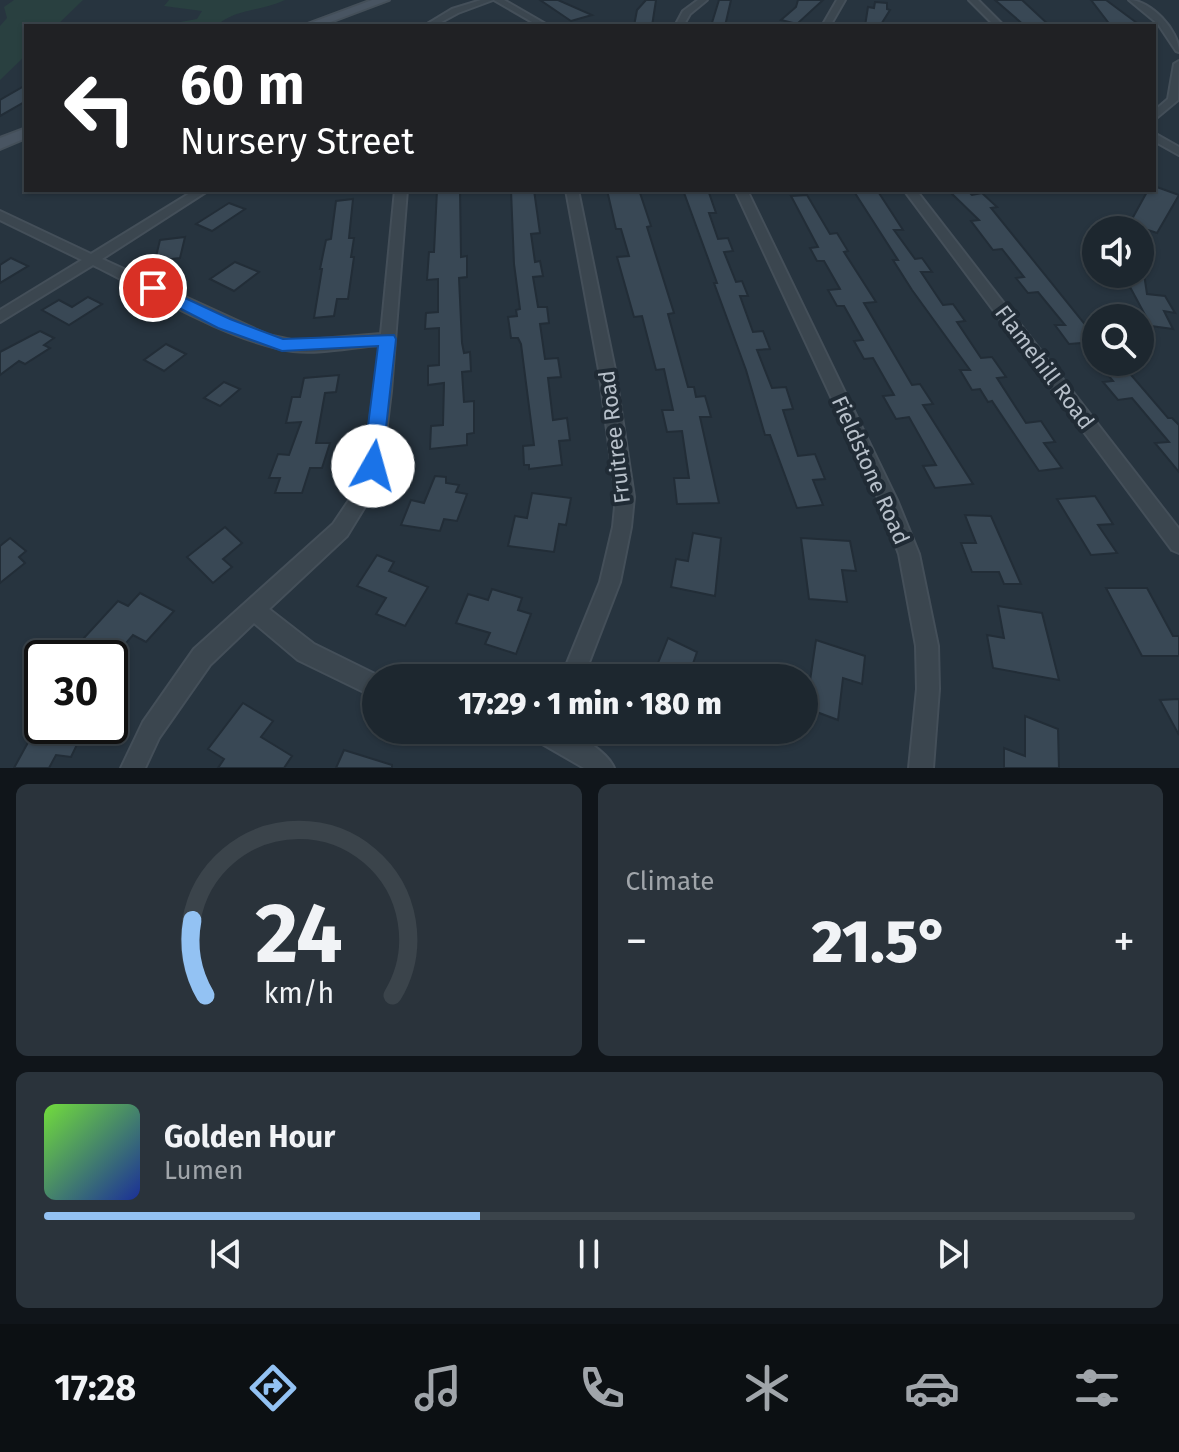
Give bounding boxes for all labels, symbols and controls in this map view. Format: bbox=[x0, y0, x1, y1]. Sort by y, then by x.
text: 60 m bbox=[180, 52, 305, 119]
icon: left bbox=[48, 56, 152, 160]
text: Nursery Street bbox=[180, 120, 414, 164]
map controls bbox=[1082, 216, 1154, 376]
button: sound bbox=[1082, 216, 1154, 288]
pin bbox=[119, 254, 187, 322]
icon: arrive bbox=[131, 266, 175, 310]
street label: Flamehill Road bbox=[989, 300, 1100, 435]
button: search bbox=[1082, 304, 1154, 376]
street label: Fruitree Road bbox=[593, 369, 636, 505]
street label: Fieldstone Road bbox=[826, 392, 915, 549]
position arrow bbox=[331, 424, 415, 508]
speed limit sign: 30 bbox=[24, 640, 128, 744]
text: 17:29 · 1 min · 180 m bbox=[458, 686, 722, 722]
text: Climate bbox=[626, 866, 714, 897]
text: 24 bbox=[255, 884, 343, 984]
text: 21.5° bbox=[812, 906, 949, 978]
text: − bbox=[626, 915, 648, 968]
text: + bbox=[1113, 915, 1135, 968]
text: km/h bbox=[263, 976, 334, 1011]
text: Golden Hour bbox=[164, 1119, 335, 1155]
text: Lumen bbox=[164, 1155, 243, 1186]
icon: previous bbox=[204, 1232, 248, 1276]
icon: pause bbox=[567, 1232, 611, 1276]
icon: next bbox=[931, 1232, 975, 1276]
icon: directions bbox=[245, 1360, 301, 1416]
icon: music bbox=[410, 1360, 466, 1416]
icon: phone bbox=[574, 1360, 630, 1416]
icon: climate bbox=[739, 1360, 795, 1416]
icon: car bbox=[904, 1360, 960, 1416]
icon: filters bbox=[1069, 1360, 1125, 1416]
text: 17:28 bbox=[54, 1366, 136, 1410]

